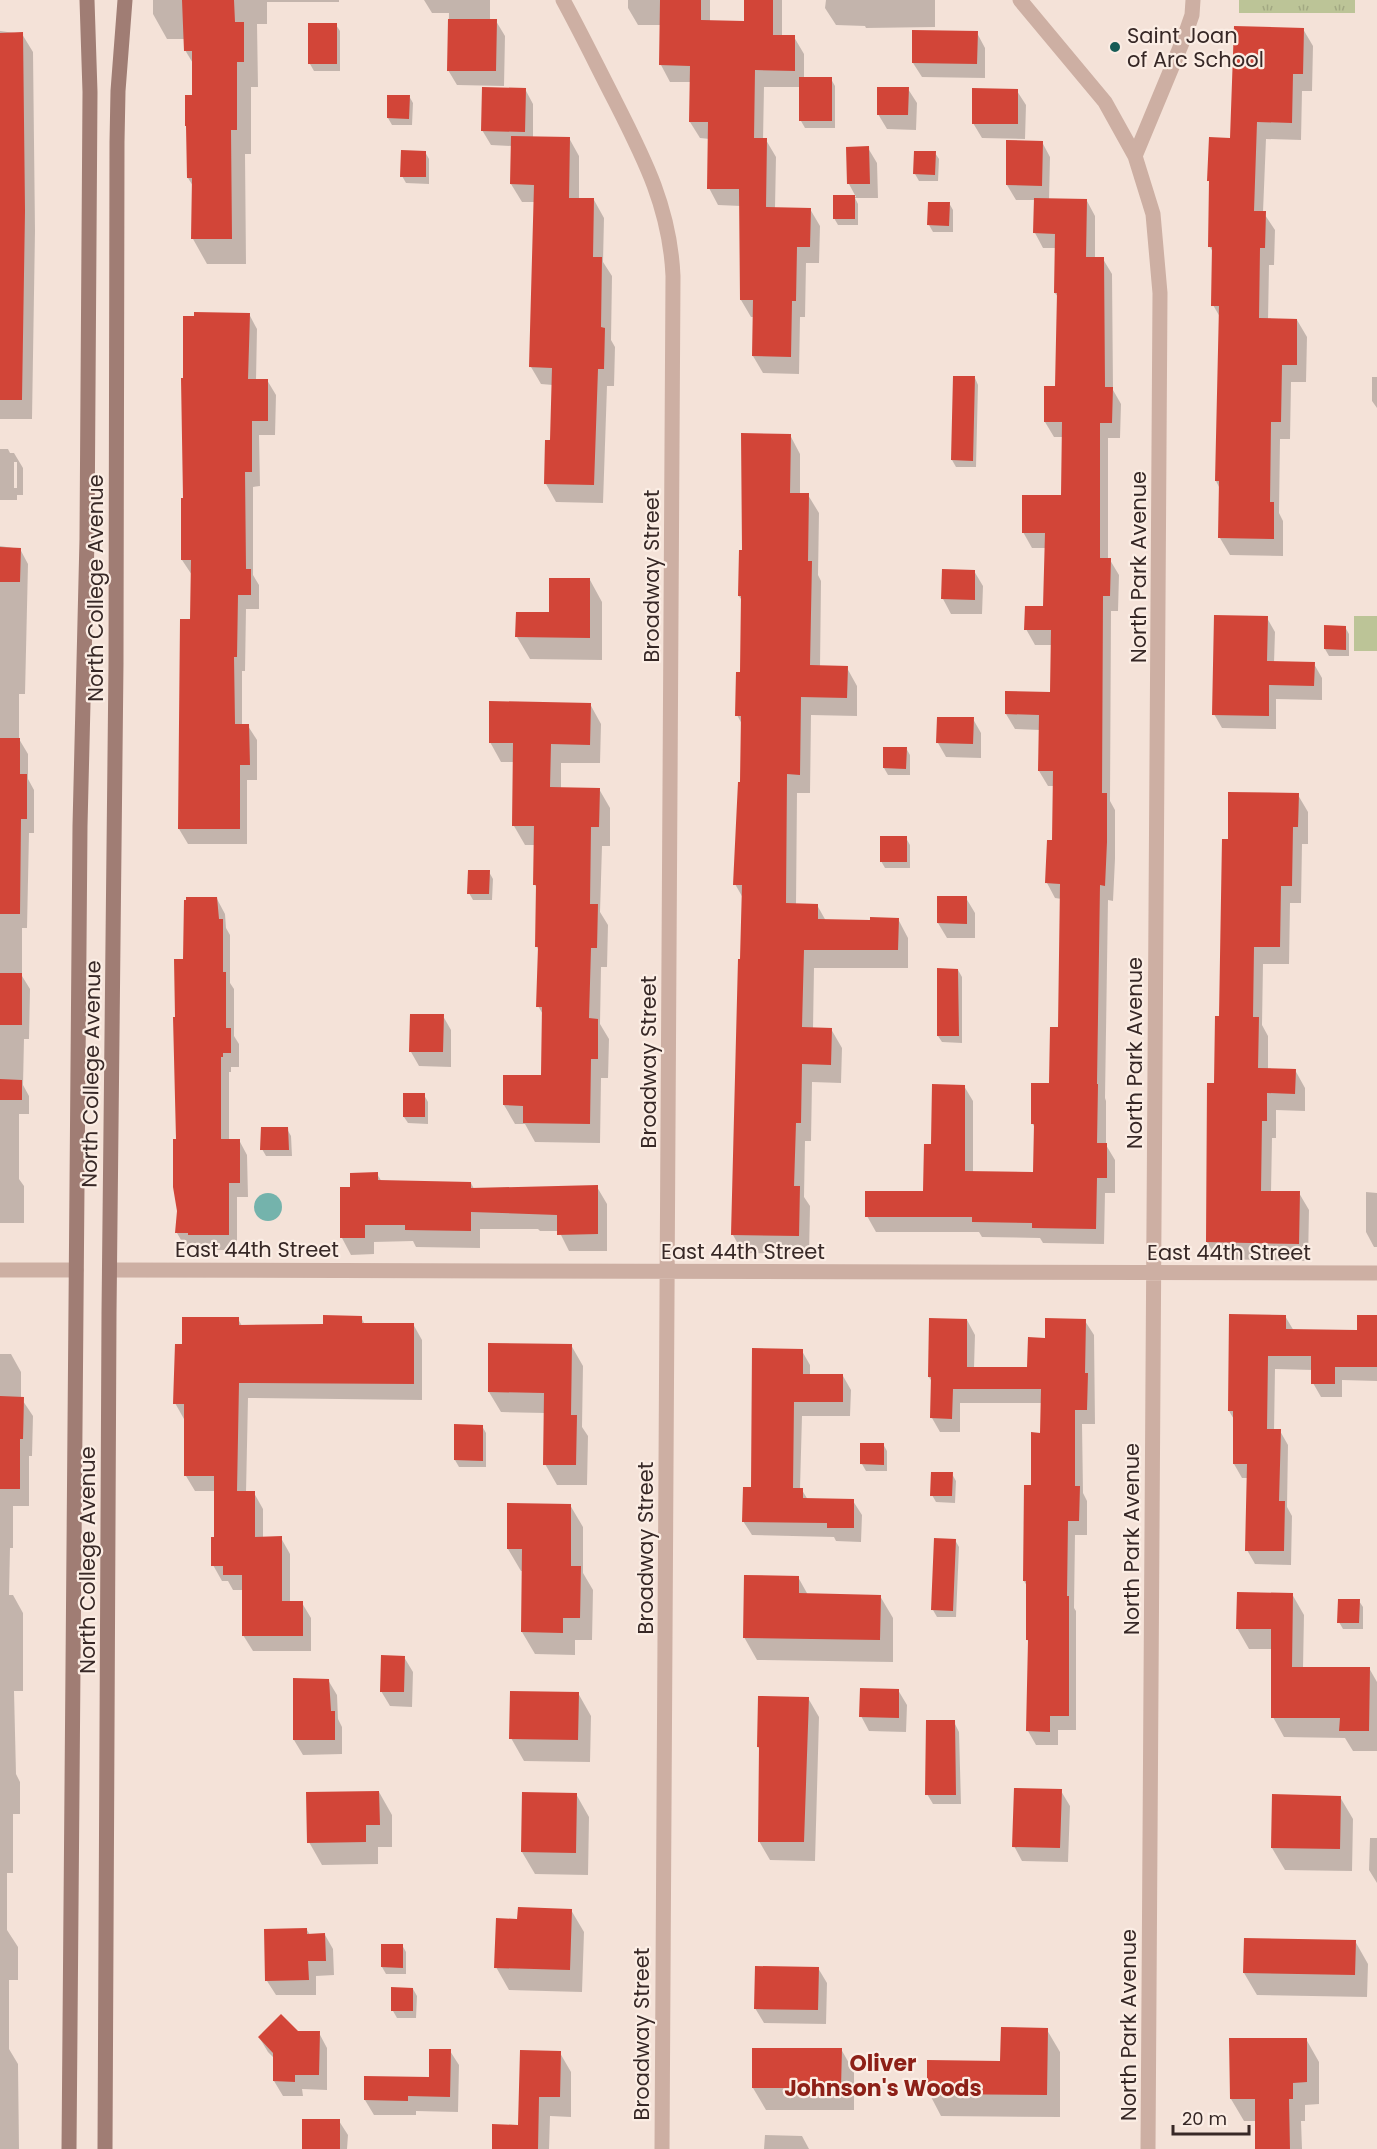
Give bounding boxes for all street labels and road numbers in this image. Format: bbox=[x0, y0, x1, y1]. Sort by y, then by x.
street label: North Park Avenue bbox=[1124, 471, 1153, 663]
street label: North College Avenue bbox=[81, 474, 110, 702]
street label: Broadway Street bbox=[637, 490, 666, 662]
street label: North Park Avenue bbox=[1120, 957, 1149, 1149]
street label: North College Avenue bbox=[75, 960, 107, 1188]
street label: Broadway Street bbox=[634, 976, 663, 1148]
street label: East 44th Street bbox=[175, 1235, 339, 1264]
street label: East 44th Street bbox=[661, 1237, 825, 1266]
street label: East 44th Street bbox=[1147, 1238, 1311, 1267]
street label: North Park Avenue bbox=[1117, 1443, 1146, 1635]
street label: North College Avenue bbox=[73, 1446, 102, 1674]
street label: Broadway Street bbox=[631, 1462, 660, 1634]
street label: North Park Avenue bbox=[1114, 1929, 1143, 2121]
street label: Broadway Street bbox=[627, 1948, 656, 2120]

